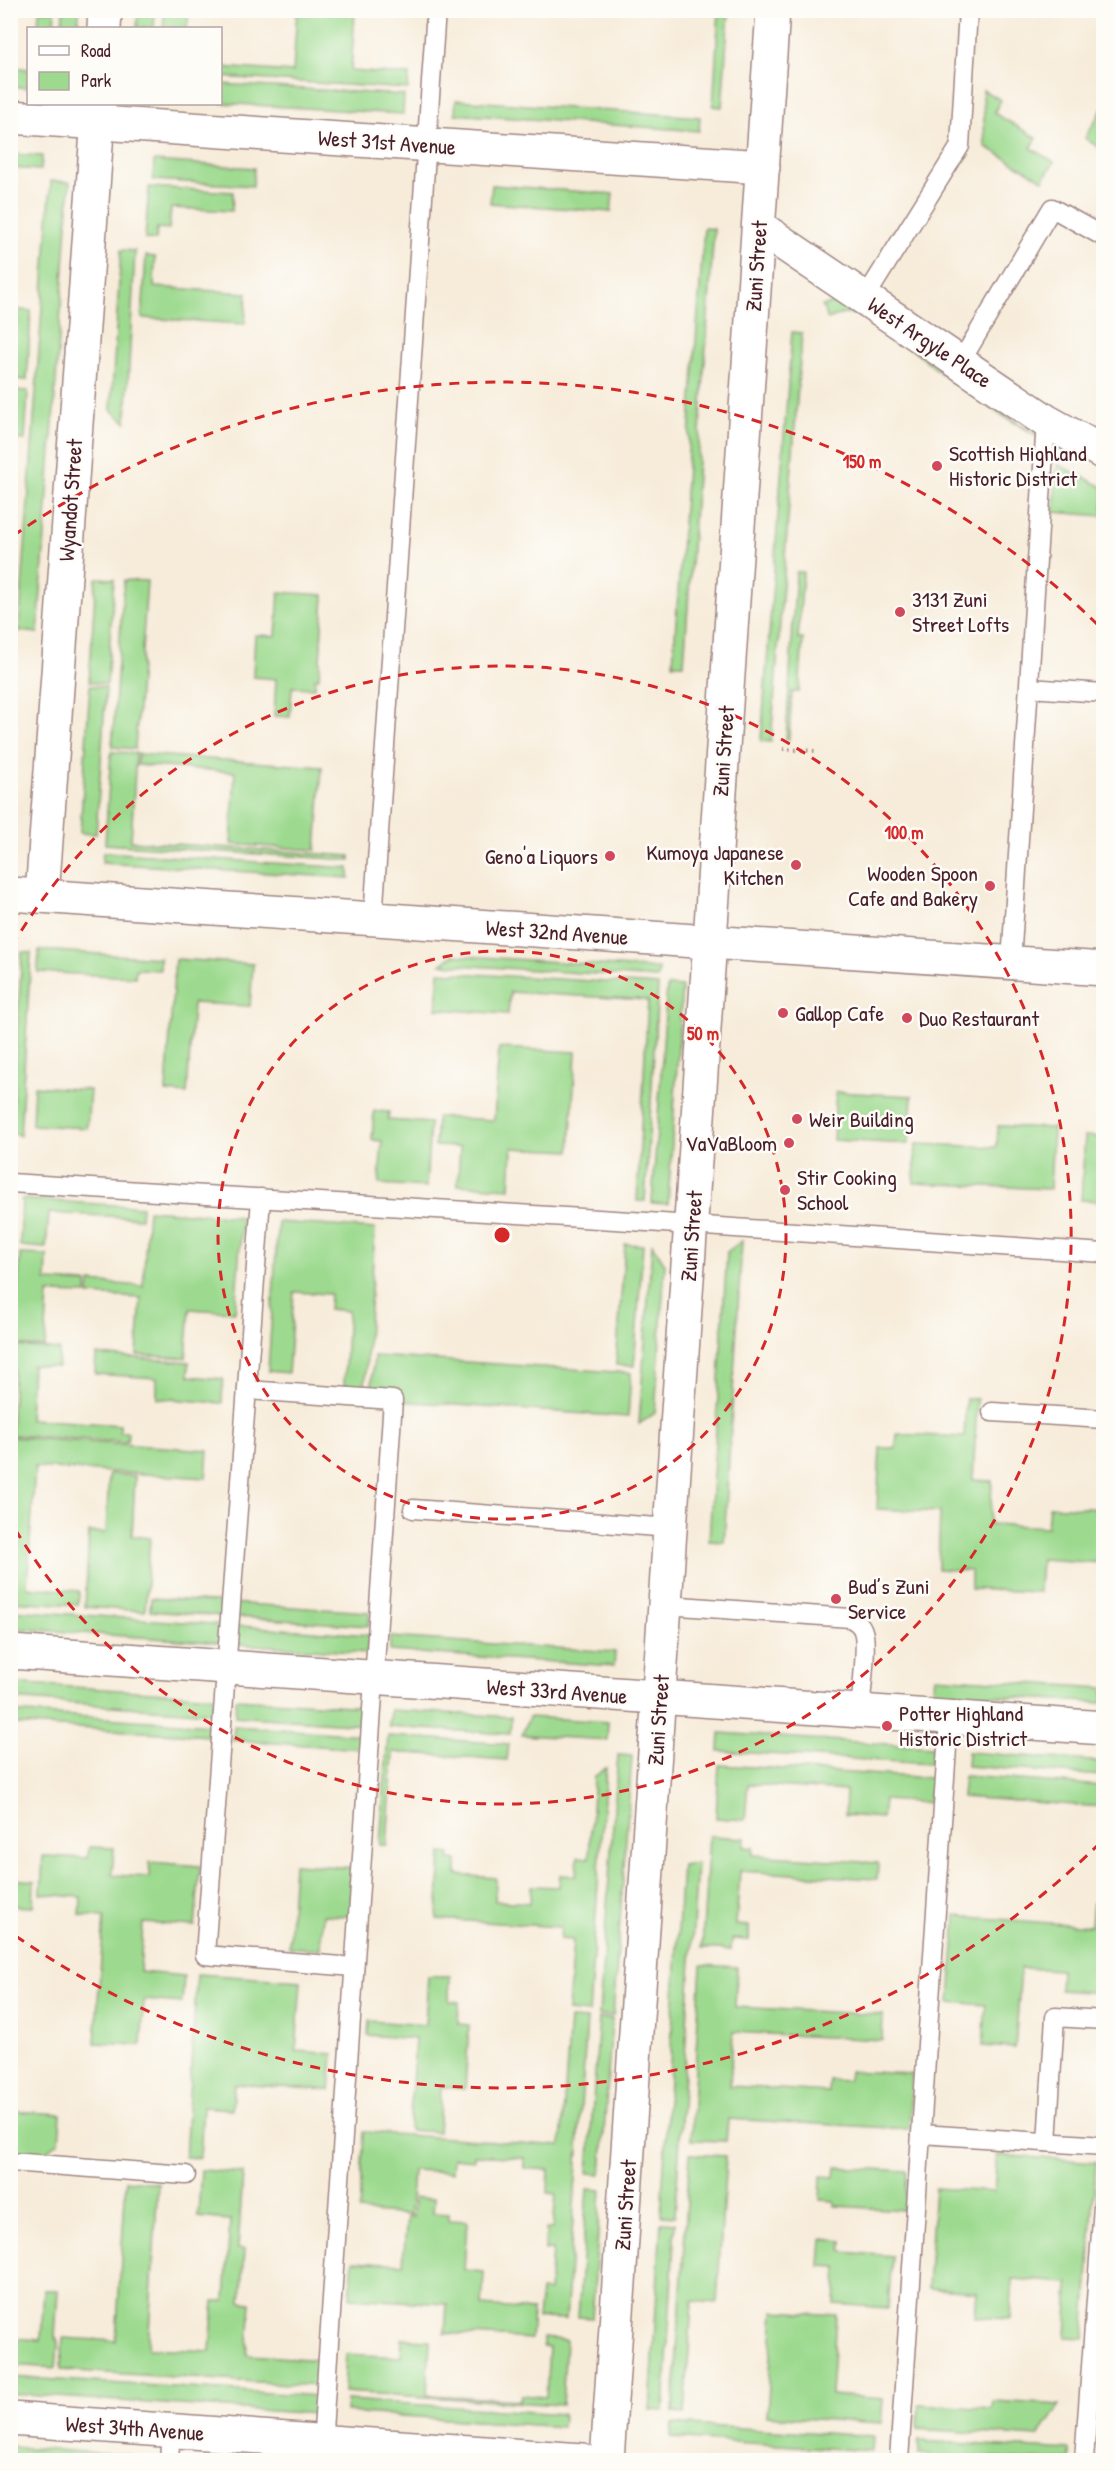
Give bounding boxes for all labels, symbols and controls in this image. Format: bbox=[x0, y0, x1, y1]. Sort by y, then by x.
legend bbox=[27, 27, 222, 105]
text: Road bbox=[81, 38, 111, 63]
text: Park bbox=[81, 68, 112, 93]
street label: West 31st Avenue bbox=[317, 122, 457, 162]
street label: Zuni Street bbox=[738, 219, 774, 312]
street label: West Argyle Place bbox=[862, 289, 998, 395]
street label: Wyandot Street bbox=[51, 437, 89, 562]
place label: Scottish Highland Historic District bbox=[949, 438, 1087, 493]
text: 150 m bbox=[843, 449, 881, 474]
marker: Scottish Highland Historic District bbox=[930, 459, 944, 473]
place label: 3131 Zuni Street Lofts bbox=[912, 584, 1009, 639]
marker: 3131 Zuni Street Lofts bbox=[893, 605, 907, 619]
street label: Zuni Street bbox=[705, 704, 741, 797]
text: 100 m bbox=[884, 820, 924, 845]
place label: Kumoya Japanese Kitchen bbox=[646, 837, 784, 892]
place label: Geno'a Liquors bbox=[485, 841, 598, 871]
marker: Geno'a Liquors bbox=[603, 849, 617, 863]
marker: Kumoya Japanese Kitchen bbox=[789, 858, 803, 872]
place label: Wooden Spoon Cafe and Bakery bbox=[848, 858, 978, 913]
marker: Wooden Spoon Cafe and Bakery bbox=[983, 879, 997, 893]
street label: West 32nd Avenue bbox=[485, 912, 630, 952]
place label: Gallop Cafe bbox=[795, 998, 885, 1028]
place label: Duo Restaurant bbox=[919, 1003, 1039, 1033]
marker: Gallop Cafe bbox=[776, 1006, 790, 1020]
marker: Duo Restaurant bbox=[900, 1011, 914, 1025]
text: 50 m bbox=[687, 1021, 719, 1046]
place label: Weir Building bbox=[809, 1104, 914, 1134]
marker: Weir Building bbox=[790, 1112, 804, 1126]
place label: VaVaBloom bbox=[685, 1128, 777, 1158]
marker: VaVaBloom bbox=[782, 1136, 796, 1150]
place label: Stir Cooking School bbox=[797, 1162, 897, 1217]
marker: Stir Cooking School bbox=[778, 1183, 792, 1197]
street label: Zuni Street bbox=[673, 1189, 709, 1282]
centre of rings bbox=[492, 1225, 512, 1245]
place label: Bud’s Zuni Service bbox=[848, 1571, 930, 1626]
marker: Bud’s Zuni Service bbox=[829, 1592, 843, 1606]
street label: West 33rd Avenue bbox=[486, 1671, 629, 1711]
street label: Zuni Street bbox=[640, 1673, 676, 1766]
place label: Potter Highland Historic District bbox=[899, 1698, 1027, 1753]
marker: Potter Highland Historic District bbox=[880, 1719, 894, 1733]
street label: Zuni Street bbox=[607, 2158, 643, 2251]
street label: West 34th Avenue bbox=[65, 2408, 206, 2448]

